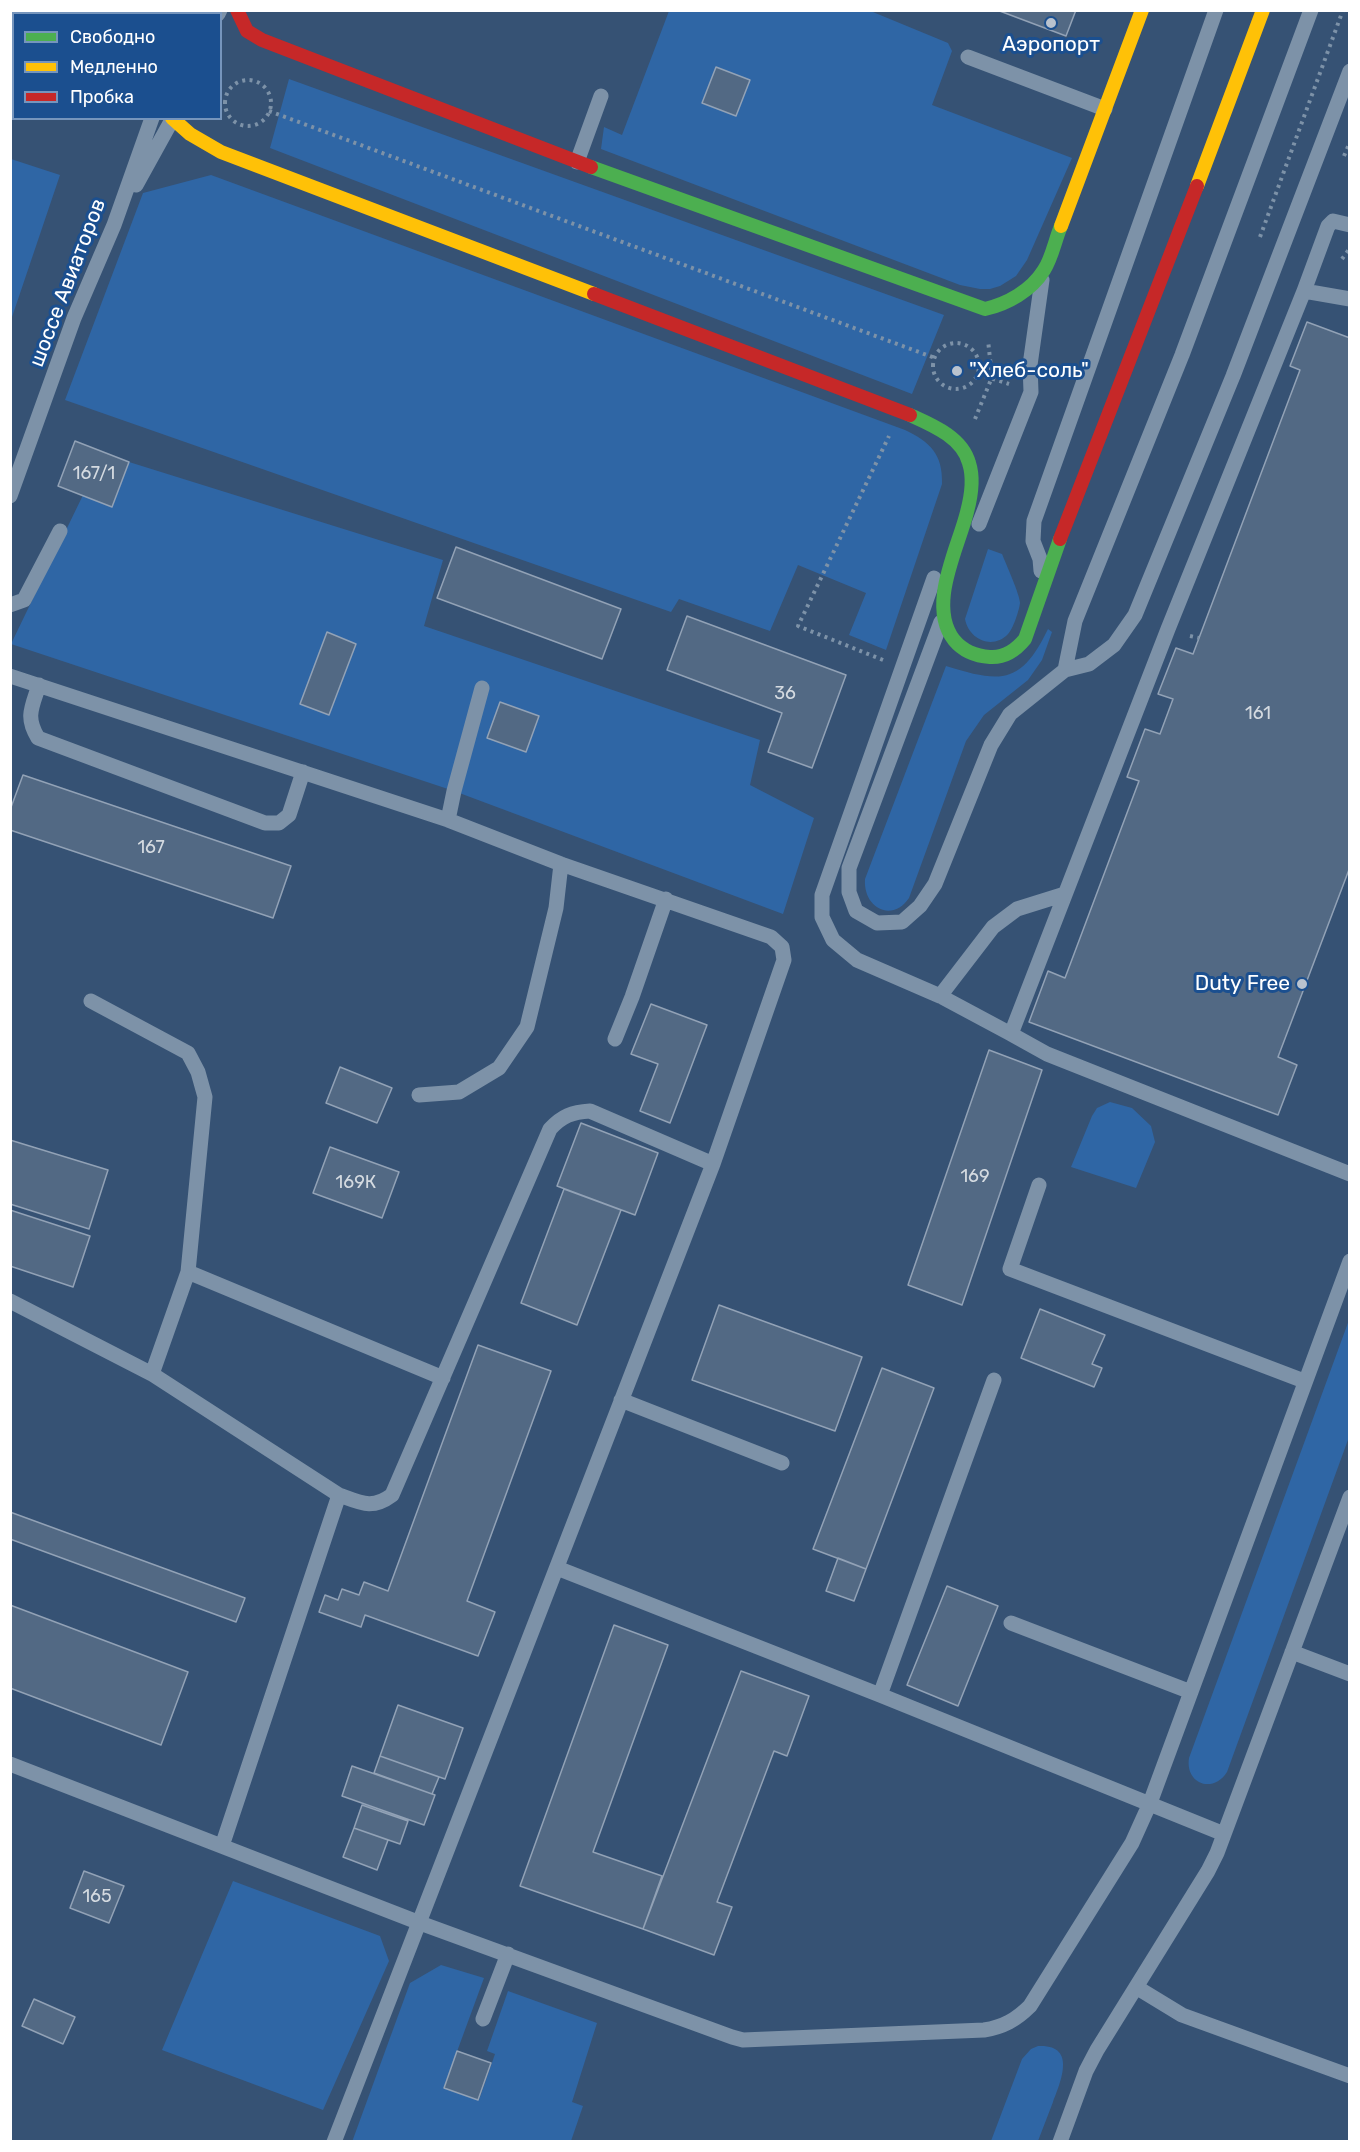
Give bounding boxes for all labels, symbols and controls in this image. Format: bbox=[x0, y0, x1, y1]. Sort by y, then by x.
legend bbox=[12, 12, 222, 120]
marker: Аэропорт bbox=[1044, 16, 1058, 30]
text: Свободно bbox=[70, 26, 155, 48]
place label: Аэропорт bbox=[1002, 32, 1100, 58]
text: Медленно bbox=[70, 56, 158, 78]
text: Пробка bbox=[70, 86, 134, 108]
street label: шоссе Авиаторов bbox=[24, 195, 112, 371]
place label: "Хлеб-соль" bbox=[969, 358, 1089, 384]
marker: "Хлеб-соль" bbox=[950, 364, 964, 378]
house number: 167/1 bbox=[73, 463, 115, 485]
house number: 36 bbox=[774, 683, 796, 705]
house number: 161 bbox=[1245, 703, 1271, 725]
house number: 167 bbox=[137, 837, 165, 859]
place label: Duty Free bbox=[1195, 971, 1290, 997]
marker: Duty Free bbox=[1295, 977, 1309, 991]
house number: 169 bbox=[960, 1166, 990, 1188]
house number: 169К bbox=[336, 1172, 376, 1194]
house number: 165 bbox=[82, 1886, 112, 1908]

